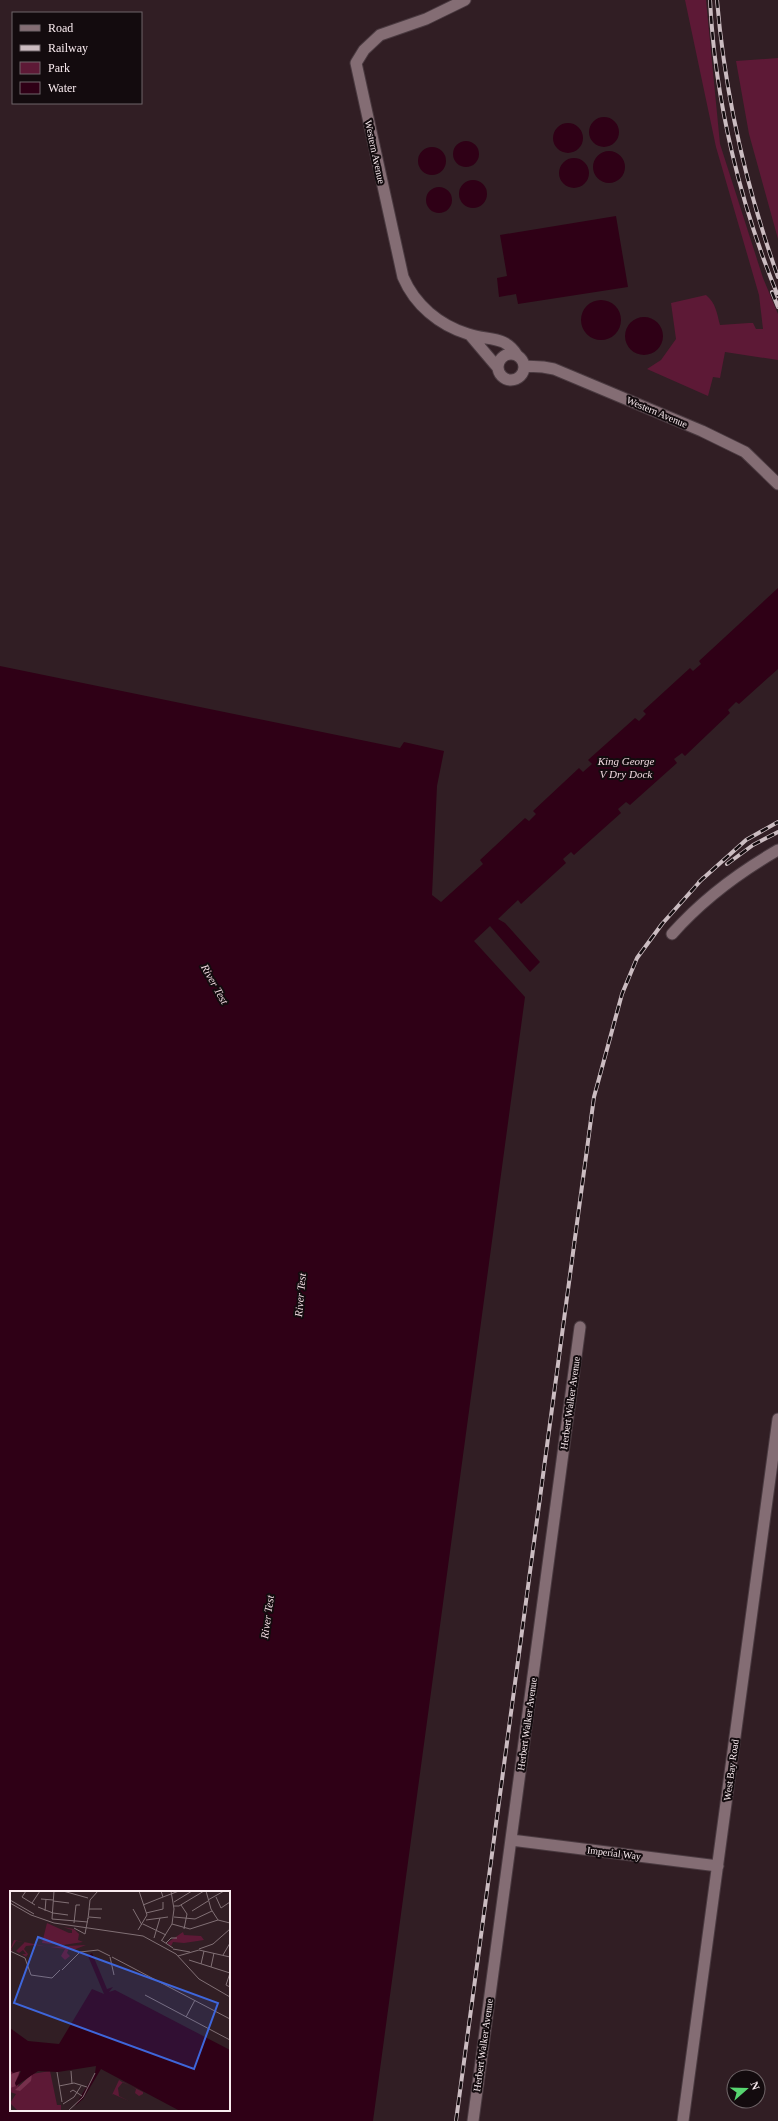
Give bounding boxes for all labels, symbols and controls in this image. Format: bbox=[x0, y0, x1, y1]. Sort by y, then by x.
legend bbox=[12, 12, 142, 104]
text: Road bbox=[48, 21, 73, 35]
text: Railway bbox=[48, 41, 88, 55]
text: Park bbox=[48, 61, 70, 75]
text: Water bbox=[48, 81, 76, 95]
street label: Western Avenue bbox=[363, 119, 387, 185]
street label: Western Avenue bbox=[625, 394, 689, 430]
water label: King George V Dry Dock bbox=[597, 755, 654, 780]
water label: River Test bbox=[199, 961, 231, 1007]
water label: River Test bbox=[292, 1272, 308, 1318]
street label: Herbert Walker Avenue bbox=[558, 1355, 582, 1450]
water label: River Test bbox=[258, 1593, 276, 1641]
street label: Herbert Walker Avenue bbox=[515, 1676, 539, 1771]
street label: West Bay Road bbox=[721, 1739, 741, 1801]
street label: Imperial Way bbox=[586, 1844, 642, 1862]
inset map bbox=[10, 1891, 230, 2111]
street label: Herbert Walker Avenue bbox=[471, 1997, 495, 2092]
north arrow bbox=[726, 2069, 766, 2109]
text: N bbox=[748, 2080, 762, 2091]

